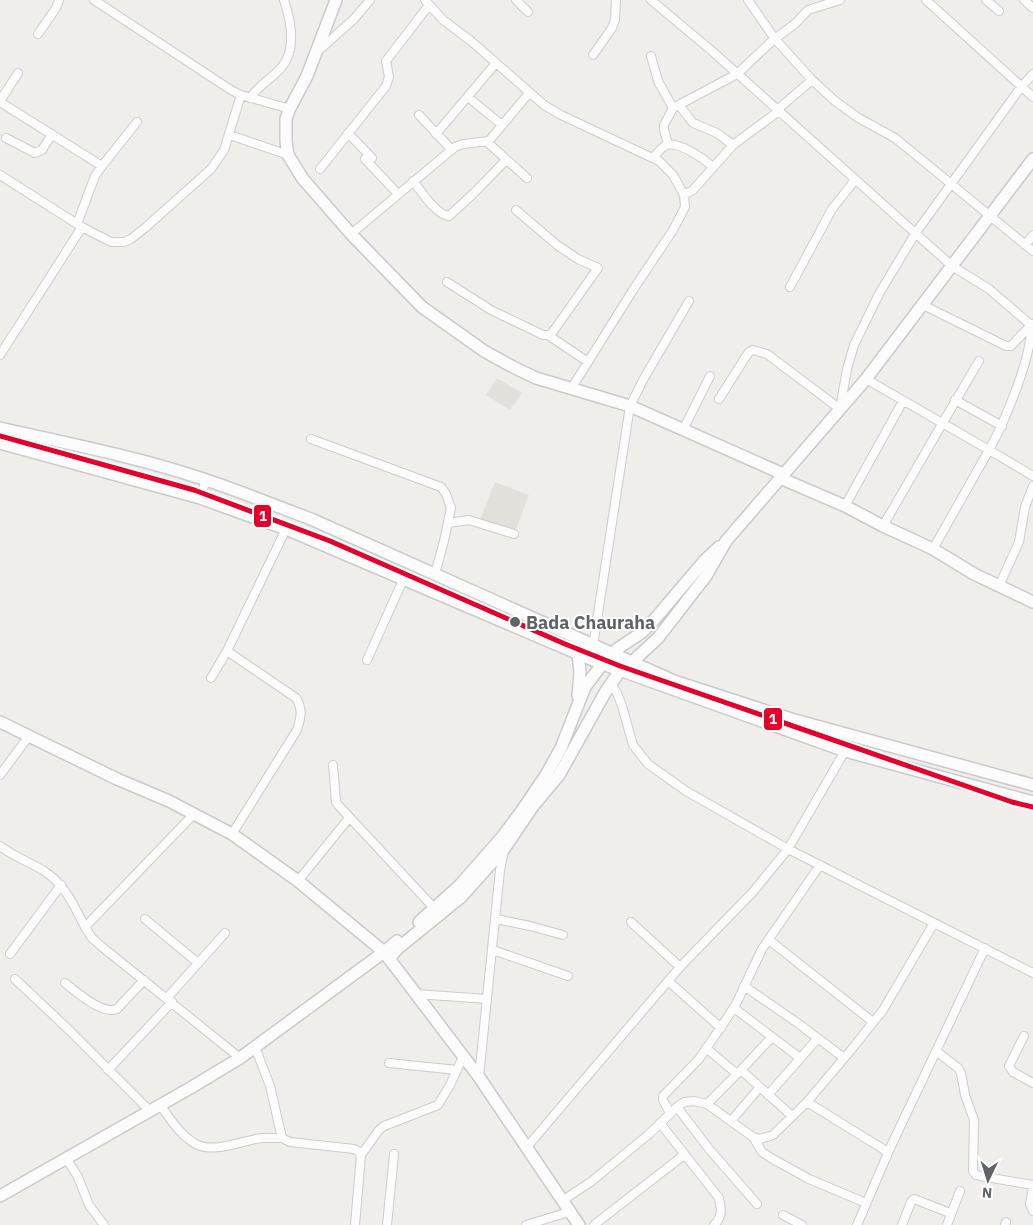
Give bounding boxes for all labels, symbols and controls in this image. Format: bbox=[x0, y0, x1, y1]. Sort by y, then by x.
line badge: 1 bbox=[253, 504, 272, 528]
text: 1 bbox=[259, 507, 268, 525]
place label: Bada Chauraha bbox=[526, 611, 655, 634]
marker: Bada Chauraha bbox=[508, 615, 522, 629]
line badge: 1 bbox=[763, 707, 783, 731]
text: 1 bbox=[769, 710, 778, 728]
north arrow bbox=[963, 1155, 1013, 1205]
text: N bbox=[981, 1184, 993, 1202]

